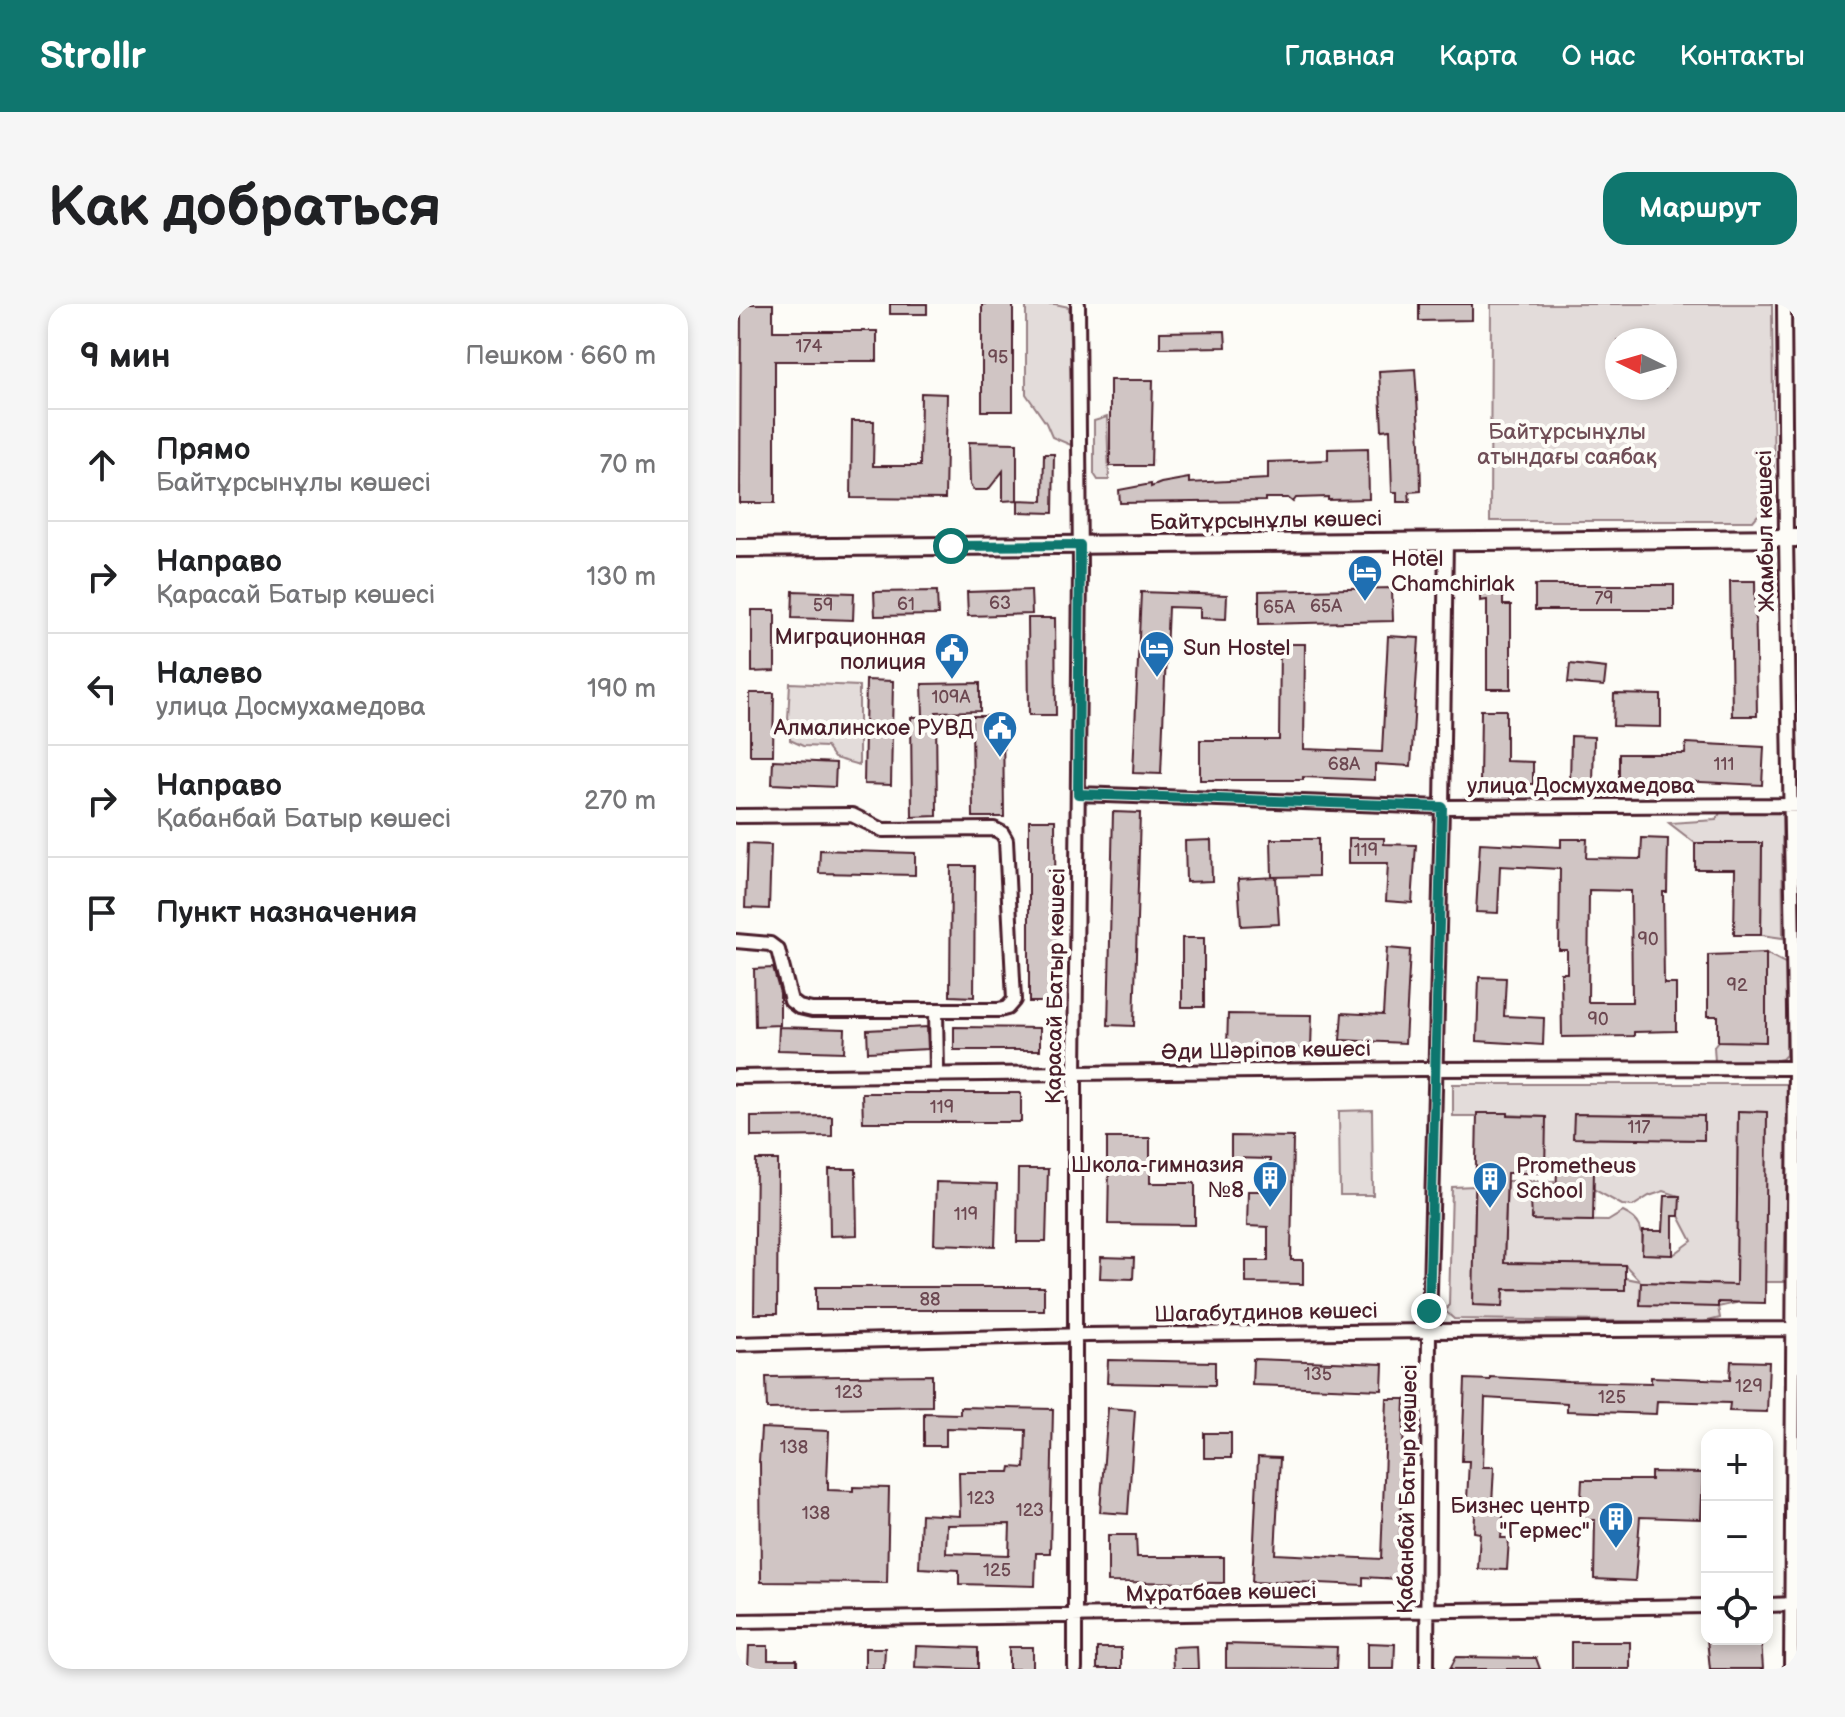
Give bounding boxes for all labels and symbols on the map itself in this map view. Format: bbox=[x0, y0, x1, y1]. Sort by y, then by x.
north arrow bbox=[1605, 328, 1677, 400]
house number: 174 bbox=[796, 336, 822, 357]
house number: 95 bbox=[988, 347, 1008, 368]
park label: Байтұрсынұлы атындағы саябақ bbox=[1477, 419, 1657, 471]
street label: Жамбыл көшесі bbox=[1751, 450, 1781, 612]
street label: Байтұрсынұлы көшесі bbox=[1149, 505, 1383, 537]
route start bbox=[933, 528, 969, 564]
place label: Hotel Chamchirlak bbox=[1391, 546, 1515, 598]
hotel icon: Hotel Chamchirlak bbox=[1346, 553, 1384, 603]
house number: 79 bbox=[1594, 588, 1614, 609]
house number: 63 bbox=[989, 593, 1011, 614]
house number: 61 bbox=[897, 594, 915, 615]
house number: 59 bbox=[813, 595, 833, 616]
house number: 65А bbox=[1310, 596, 1342, 617]
house number: 65А bbox=[1263, 597, 1295, 618]
place label: Миграционная полиция bbox=[774, 624, 926, 676]
hotel icon: Sun Hostel bbox=[1138, 629, 1176, 679]
public building icon: Миграционная полиция bbox=[933, 631, 971, 681]
place label: Sun Hostel bbox=[1183, 635, 1290, 662]
house number: 109А bbox=[932, 687, 971, 708]
public building icon: Алмалинское РУВД bbox=[981, 709, 1019, 759]
place label: Алмалинское РУВД bbox=[773, 715, 974, 742]
house number: 68А bbox=[1328, 754, 1360, 775]
house number: 111 bbox=[1714, 754, 1734, 775]
street label: улица Досмухамедова bbox=[1467, 773, 1695, 800]
house number: 119 bbox=[1354, 840, 1378, 861]
street label: Қарасай Батыр көшесі bbox=[1040, 868, 1072, 1104]
house number: 90 bbox=[1638, 929, 1659, 950]
house number: 92 bbox=[1726, 975, 1748, 996]
house number: 90 bbox=[1588, 1009, 1609, 1030]
street label: Әди Шәріпов көшесі bbox=[1161, 1036, 1371, 1066]
house number: 119 bbox=[930, 1097, 954, 1118]
house number: 117 bbox=[1628, 1117, 1651, 1138]
place label: Школа-гимназия №8 bbox=[1071, 1152, 1244, 1204]
place label: Prometheus School bbox=[1516, 1153, 1636, 1205]
building icon: Школа-гимназия №8 bbox=[1251, 1159, 1289, 1209]
building icon: Prometheus School bbox=[1471, 1160, 1509, 1210]
house number: 119 bbox=[954, 1204, 978, 1225]
house number: 88 bbox=[920, 1289, 941, 1310]
route end bbox=[1411, 1293, 1447, 1329]
street label: Шагабутдинов көшесі bbox=[1154, 1298, 1378, 1328]
house number: 135 bbox=[1304, 1364, 1332, 1385]
street label: Қабанбай Батыр көшесі bbox=[1392, 1364, 1424, 1614]
house number: 129 bbox=[1735, 1376, 1763, 1397]
house number: 123 bbox=[835, 1382, 863, 1403]
house number: 125 bbox=[1598, 1387, 1626, 1408]
house number: 138 bbox=[780, 1437, 808, 1458]
house number: 123 bbox=[967, 1488, 995, 1509]
place label: Бизнес центр "Гермес" bbox=[1450, 1493, 1591, 1545]
house number: 123 bbox=[1016, 1500, 1044, 1521]
building icon: Бизнес центр "Гермес" bbox=[1597, 1500, 1635, 1550]
house number: 138 bbox=[802, 1503, 830, 1524]
house number: 125 bbox=[983, 1560, 1011, 1581]
street label: Мұратбаев көшесі bbox=[1125, 1578, 1317, 1608]

